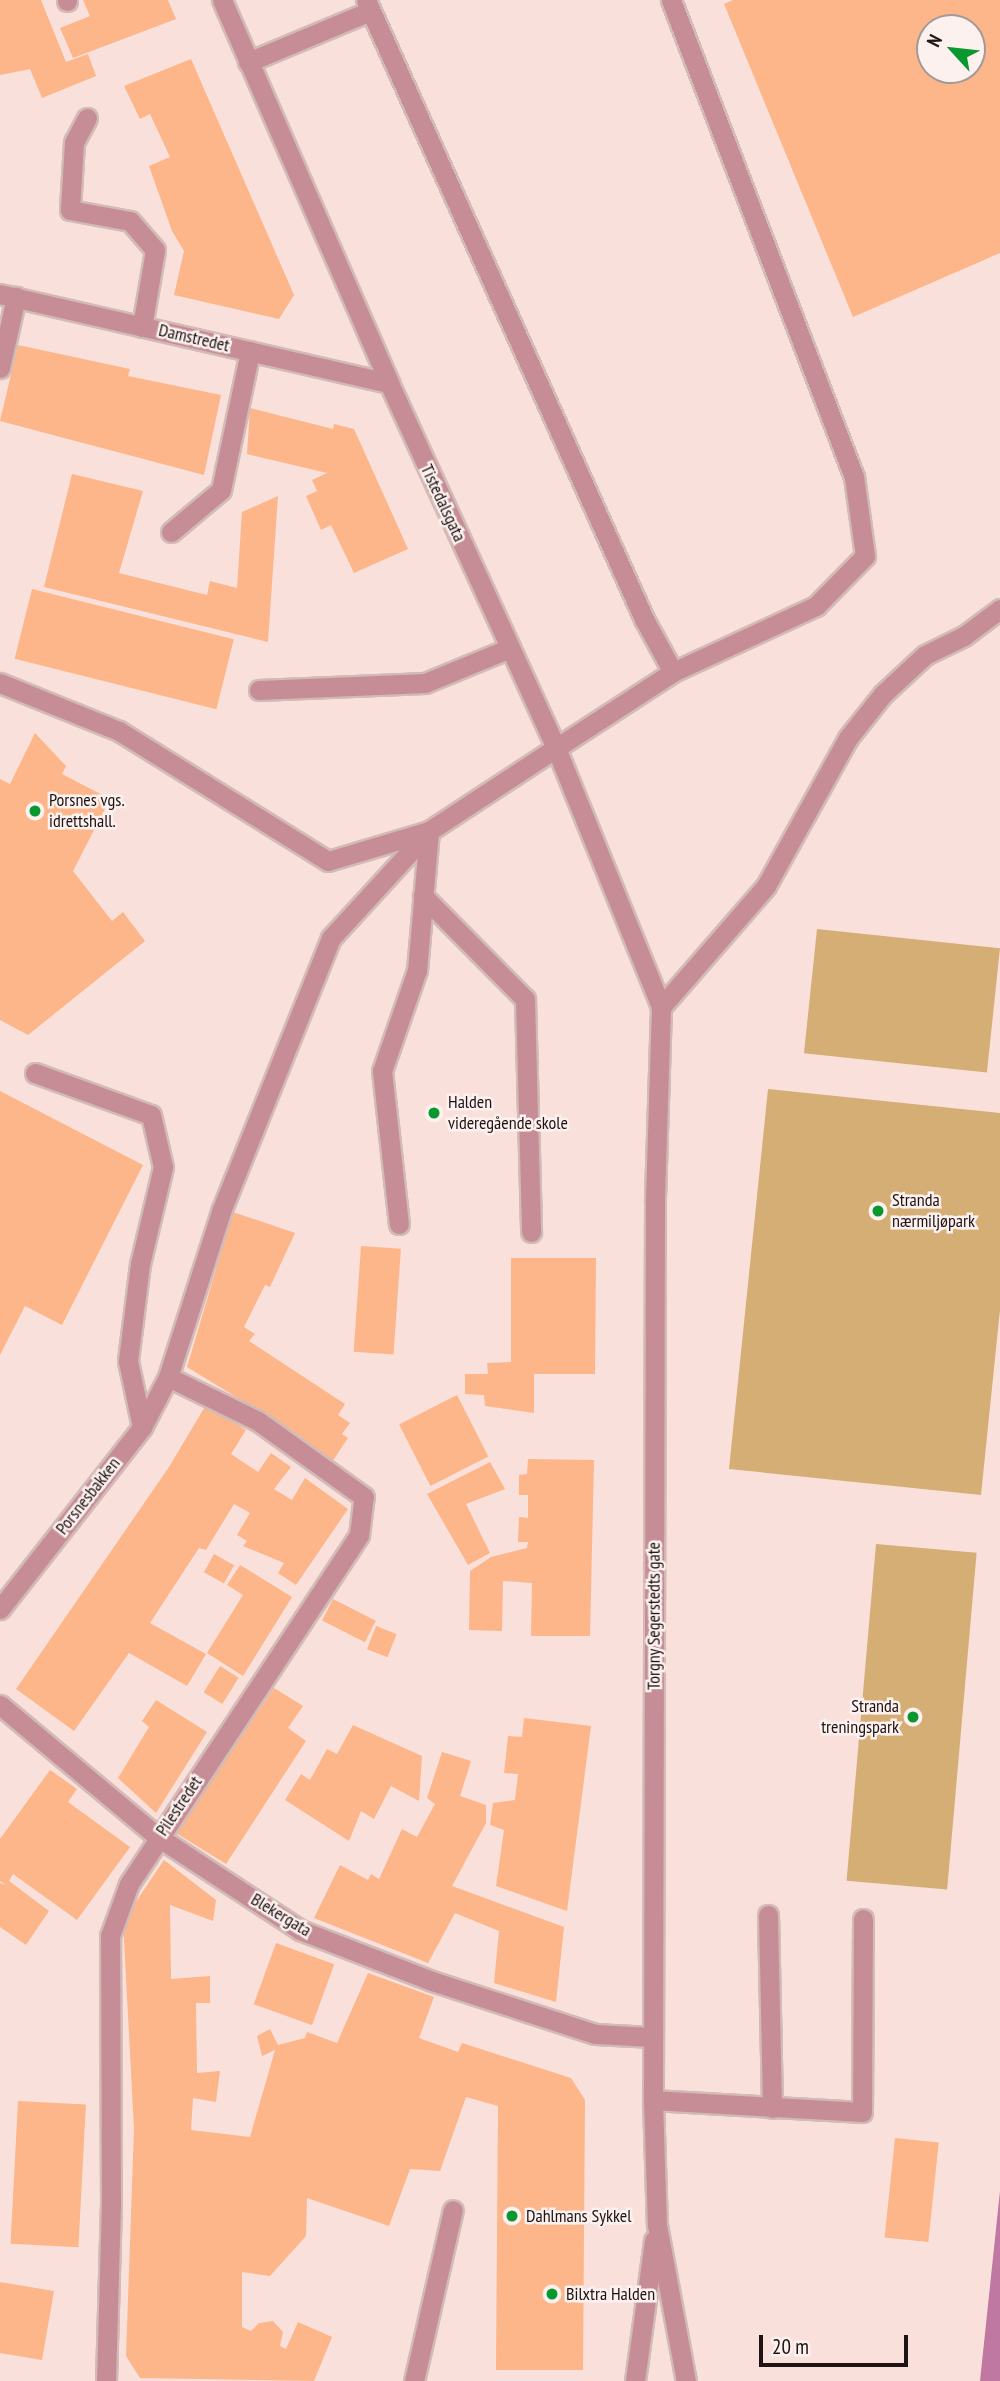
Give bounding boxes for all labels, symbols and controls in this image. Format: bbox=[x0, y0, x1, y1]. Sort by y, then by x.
north arrow bbox=[916, 14, 986, 84]
text: N bbox=[921, 30, 947, 50]
street label: Damstredet bbox=[157, 319, 231, 357]
street label: Tistedalsgata bbox=[416, 461, 470, 545]
place label: Porsnes vgs. idrettshall. bbox=[49, 790, 125, 832]
marker: Porsnes vgs. idrettshall. bbox=[27, 803, 43, 819]
place label: Halden videregående skole bbox=[448, 1092, 568, 1134]
marker: Halden videregående skole bbox=[426, 1105, 442, 1121]
place label: Stranda nærmiljøpark bbox=[892, 1190, 975, 1232]
marker: Stranda nærmiljøpark bbox=[870, 1203, 886, 1219]
street label: Porsnesbakken bbox=[51, 1453, 125, 1539]
street label: Torgny Segerstedts gate bbox=[643, 1542, 665, 1690]
place label: Stranda treningspark bbox=[821, 1696, 899, 1738]
marker: Stranda treningspark bbox=[905, 1709, 921, 1725]
street label: Pilestredet bbox=[151, 1772, 207, 1840]
street label: Blekergata bbox=[247, 1889, 315, 1941]
place label: Dahlmans Sykkel bbox=[526, 2205, 631, 2227]
marker: Dahlmans Sykkel bbox=[504, 2208, 520, 2224]
place label: Bilxtra Halden bbox=[566, 2283, 655, 2305]
marker: Bilxtra Halden bbox=[544, 2286, 560, 2302]
scale bar bbox=[762, 2322, 911, 2366]
text: 20 m bbox=[772, 2333, 809, 2360]

